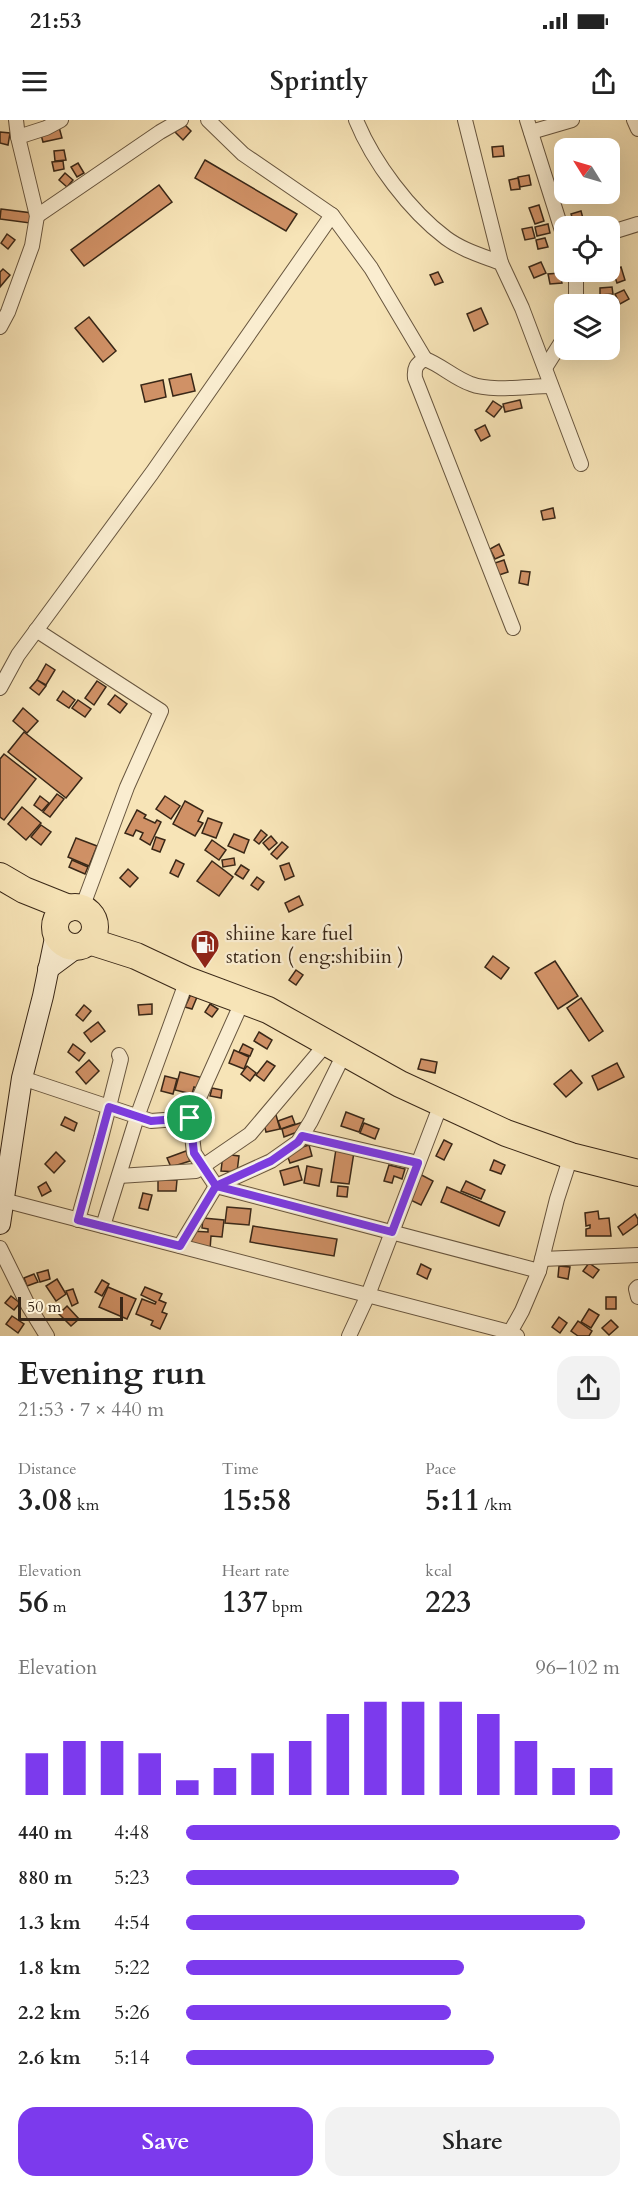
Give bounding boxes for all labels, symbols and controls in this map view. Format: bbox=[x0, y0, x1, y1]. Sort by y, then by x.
text: 21:53 bbox=[30, 6, 81, 36]
text: Sprintly bbox=[270, 63, 368, 100]
icon: menu bbox=[18, 65, 51, 98]
icon: share bbox=[587, 65, 620, 98]
north arrow bbox=[554, 138, 620, 204]
map controls bbox=[554, 138, 620, 360]
button: locate bbox=[554, 216, 620, 282]
button: layers bbox=[554, 294, 620, 360]
place label: shiine kare fuel station ( eng:shibiin ) bbox=[226, 920, 404, 970]
fuel station icon: shiine kare fuel station ( eng:shibiin ) bbox=[189, 928, 221, 970]
pin bbox=[164, 1092, 215, 1143]
icon: arrive bbox=[173, 1101, 206, 1134]
scale bar bbox=[18, 1294, 123, 1322]
text: 50 m bbox=[27, 1296, 61, 1318]
text: Evening run bbox=[18, 1351, 206, 1396]
button: share bbox=[557, 1356, 620, 1419]
text: 21:53 · 7 × 440 m bbox=[18, 1396, 164, 1423]
text: Distance bbox=[18, 1458, 76, 1480]
text: Time bbox=[222, 1458, 259, 1480]
text: Pace bbox=[425, 1458, 456, 1480]
text: 3.08 bbox=[18, 1480, 73, 1521]
text: 15:58 bbox=[222, 1480, 292, 1521]
text: 5:11 bbox=[425, 1480, 480, 1521]
text: km bbox=[73, 1494, 99, 1516]
text: /km bbox=[480, 1494, 512, 1516]
text: Elevation bbox=[18, 1560, 82, 1582]
text: Heart rate bbox=[222, 1560, 289, 1582]
text: kcal bbox=[425, 1560, 452, 1582]
text: 56 bbox=[18, 1582, 49, 1623]
text: 137 bbox=[222, 1582, 268, 1623]
text: 223 bbox=[425, 1582, 471, 1623]
text: m bbox=[49, 1596, 67, 1618]
text: bpm bbox=[268, 1596, 303, 1618]
text: Elevation bbox=[18, 1654, 97, 1681]
text: 96–102 m bbox=[535, 1654, 620, 1681]
text: 440 m bbox=[18, 1819, 73, 1846]
text: 4:48 bbox=[114, 1819, 150, 1846]
text: 880 m bbox=[18, 1864, 73, 1891]
text: 5:23 bbox=[114, 1864, 150, 1891]
text: 1.3 km bbox=[18, 1909, 81, 1936]
text: 4:54 bbox=[114, 1909, 150, 1936]
text: 1.8 km bbox=[18, 1954, 81, 1981]
text: 5:22 bbox=[114, 1954, 150, 1981]
text: 2.2 km bbox=[18, 1999, 81, 2026]
text: 5:26 bbox=[114, 1999, 150, 2026]
text: 2.6 km bbox=[18, 2044, 81, 2071]
text: 5:14 bbox=[114, 2044, 150, 2071]
button: Save bbox=[18, 2107, 313, 2176]
button: Share bbox=[325, 2107, 620, 2176]

